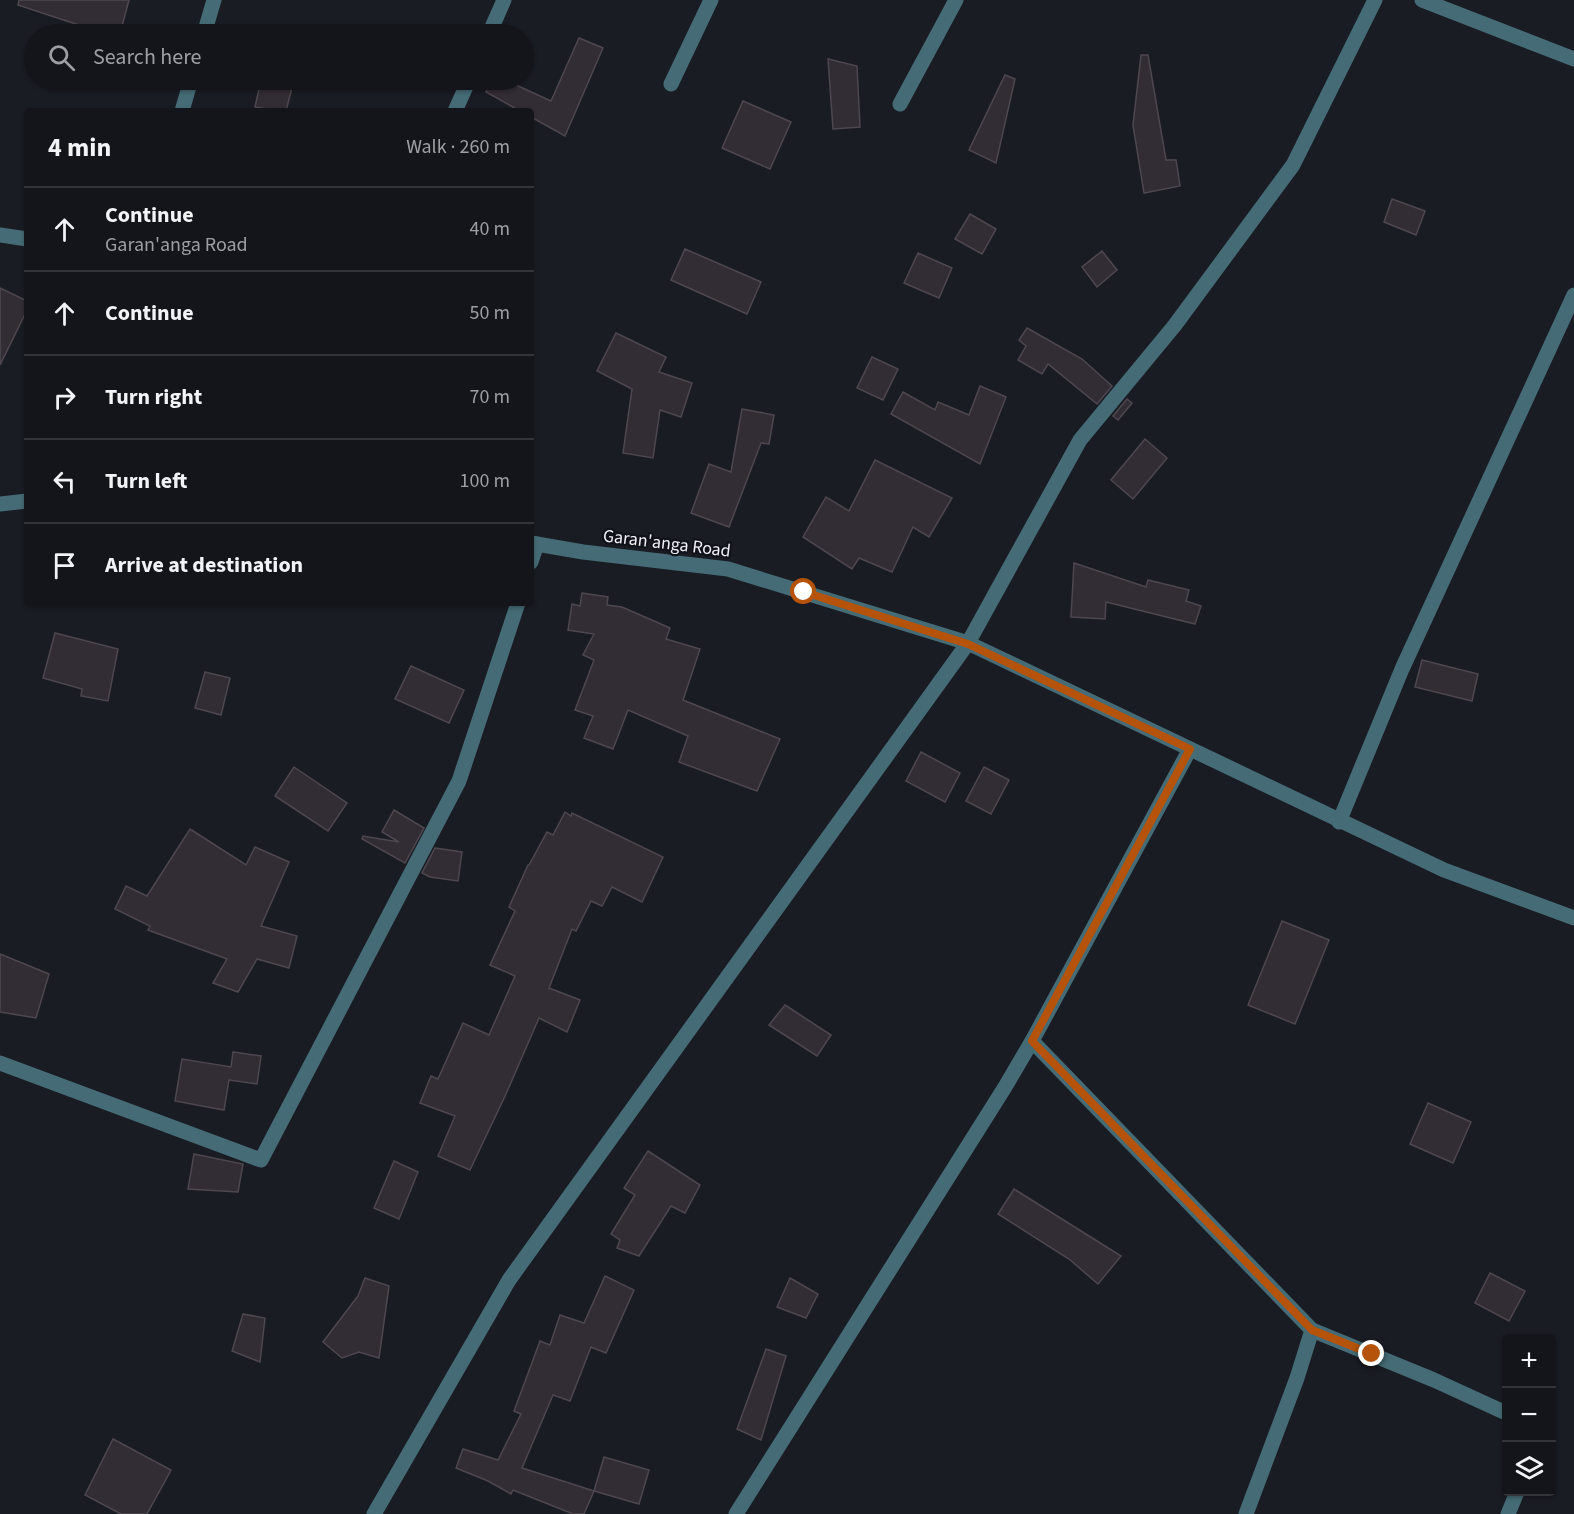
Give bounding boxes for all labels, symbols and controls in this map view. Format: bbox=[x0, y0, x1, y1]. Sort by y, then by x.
search box bbox=[24, 24, 534, 90]
icon: search bbox=[45, 41, 78, 74]
text: Search here bbox=[93, 41, 201, 73]
text: 4 min bbox=[48, 129, 111, 166]
text: Walk · 260 m bbox=[406, 133, 510, 161]
text: Continue bbox=[105, 199, 194, 231]
icon: ahead bbox=[48, 213, 81, 246]
text: 40 m bbox=[470, 215, 510, 243]
text: Garan'anga Road bbox=[105, 231, 248, 259]
icon: ahead bbox=[48, 297, 81, 330]
text: Continue bbox=[105, 297, 194, 329]
text: 50 m bbox=[470, 299, 510, 327]
icon: right bbox=[48, 381, 81, 414]
text: Turn right bbox=[105, 381, 202, 413]
text: 70 m bbox=[470, 383, 510, 411]
icon: left bbox=[48, 465, 81, 498]
text: Turn left bbox=[105, 465, 187, 497]
text: 100 m bbox=[460, 467, 510, 495]
street label: Garan'anga Road bbox=[602, 523, 732, 564]
icon: arrive bbox=[48, 549, 81, 582]
text: Arrive at destination bbox=[105, 549, 303, 581]
route start bbox=[790, 578, 816, 604]
map controls bbox=[1502, 1334, 1556, 1496]
button: + bbox=[1502, 1334, 1556, 1388]
route end bbox=[1358, 1340, 1384, 1366]
button: − bbox=[1502, 1388, 1556, 1442]
button: layers bbox=[1502, 1442, 1556, 1496]

